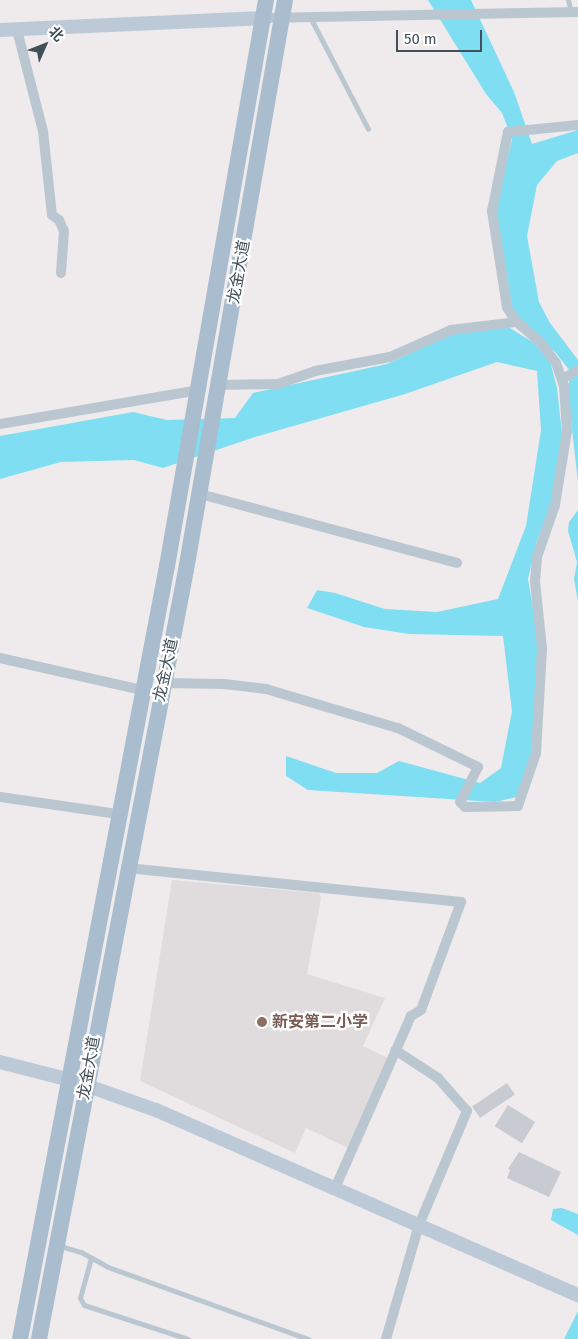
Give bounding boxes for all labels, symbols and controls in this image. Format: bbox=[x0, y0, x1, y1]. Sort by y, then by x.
north arrow bbox=[20, 20, 70, 70]
scale bar bbox=[398, 20, 484, 52]
text: 北 bbox=[45, 23, 67, 45]
text: 50 m bbox=[404, 30, 437, 48]
street label: 龙金大道 bbox=[224, 239, 254, 305]
street label: 龙金大道 bbox=[150, 637, 182, 703]
place label: 新安第二小学 bbox=[272, 1012, 368, 1032]
marker: 新安第二小学 bbox=[256, 1016, 268, 1028]
street label: 龙金大道 bbox=[74, 1035, 104, 1101]

